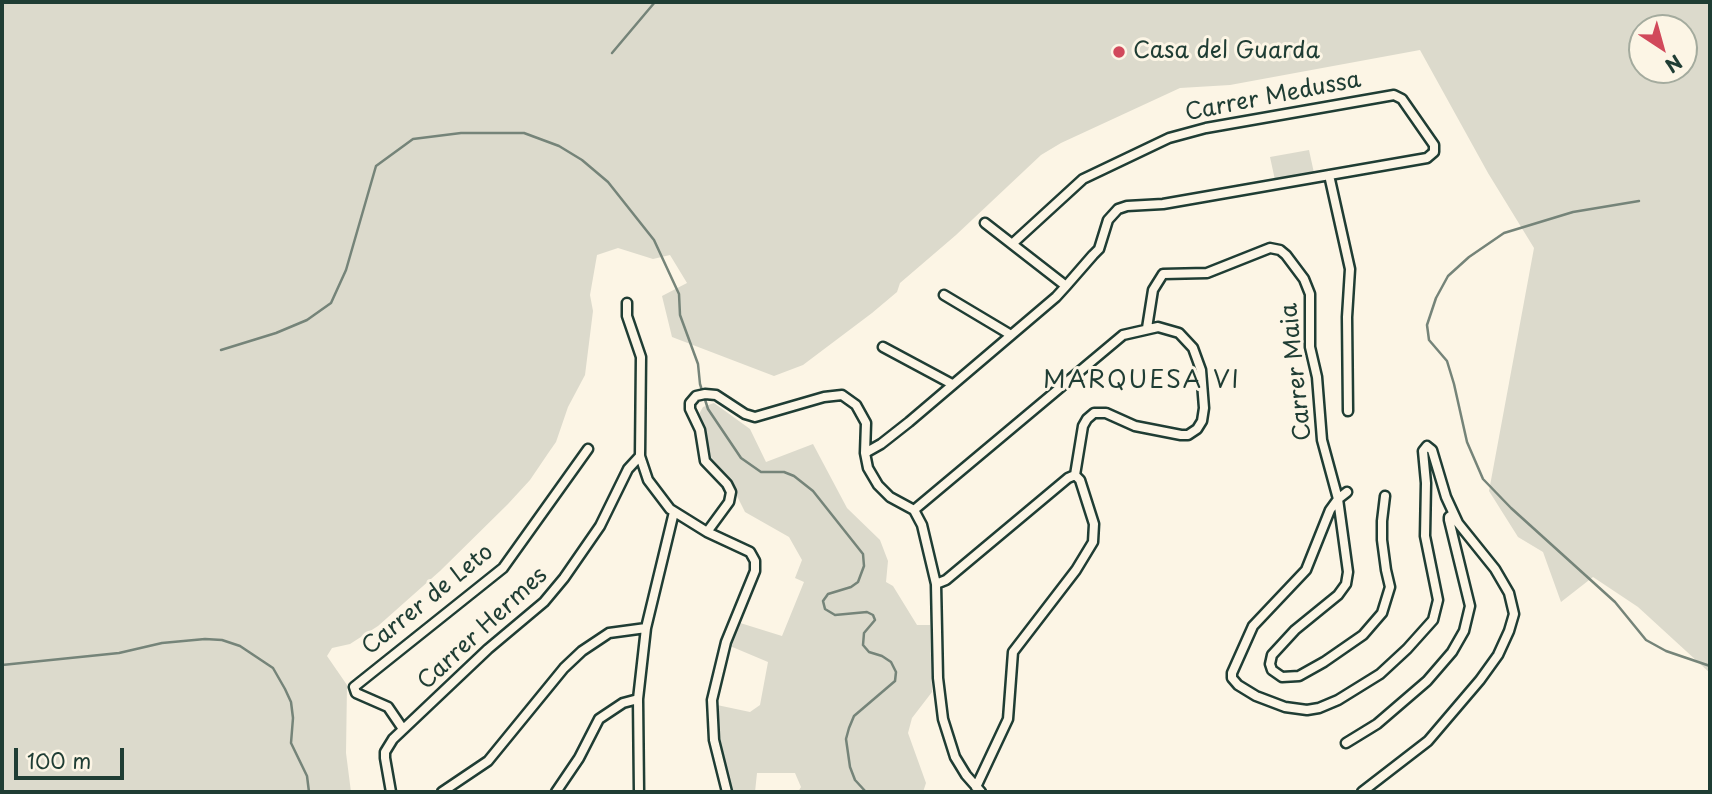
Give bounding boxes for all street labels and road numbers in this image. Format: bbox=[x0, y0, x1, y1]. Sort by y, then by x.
street label: Carrer Medussa bbox=[1183, 66, 1363, 128]
street label: Carrer Maia bbox=[1276, 302, 1318, 442]
street label: Carrer de Leto bbox=[357, 539, 499, 661]
street label: Carrer Hermes bbox=[413, 562, 553, 696]

